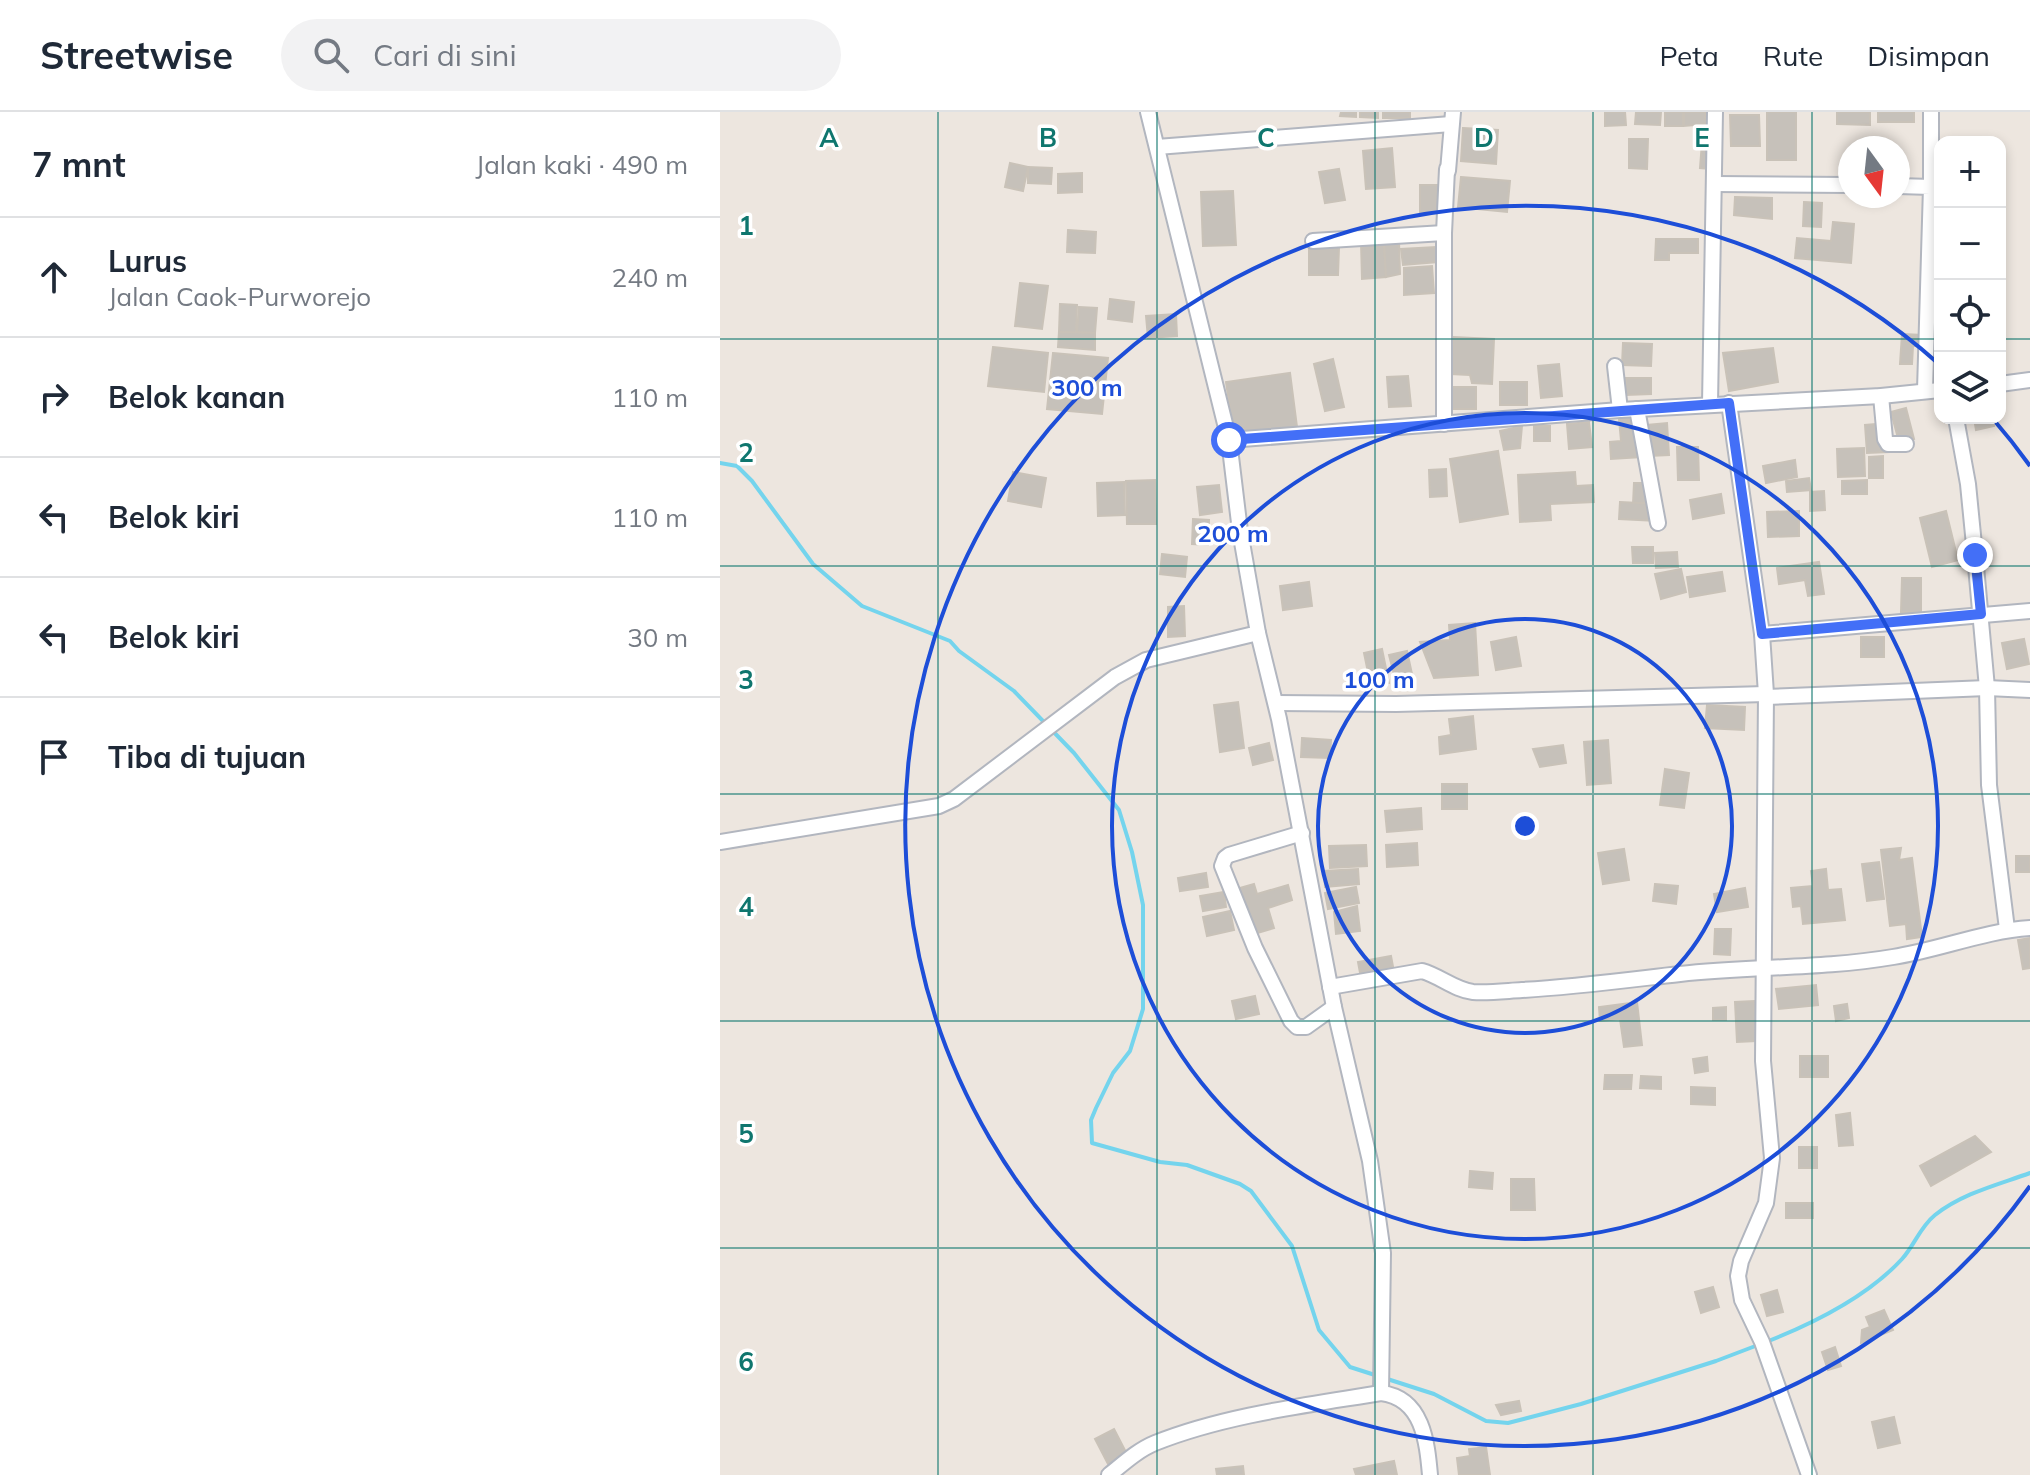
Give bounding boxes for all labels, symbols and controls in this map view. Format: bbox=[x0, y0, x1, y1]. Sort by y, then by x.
search box bbox=[281, 19, 841, 91]
text: Streetwise bbox=[40, 31, 233, 79]
icon: search bbox=[309, 33, 353, 77]
text: Cari di sini bbox=[373, 36, 517, 74]
text: Peta bbox=[1659, 38, 1719, 73]
text: Rute bbox=[1763, 38, 1823, 73]
text: Disimpan bbox=[1867, 38, 1990, 73]
text: A bbox=[819, 121, 839, 154]
text: B bbox=[1039, 121, 1057, 154]
text: C bbox=[1257, 121, 1275, 154]
text: D bbox=[1474, 121, 1494, 154]
text: E bbox=[1694, 121, 1710, 154]
north arrow bbox=[1838, 136, 1910, 208]
map controls bbox=[1934, 136, 2006, 424]
button: + bbox=[1934, 136, 2006, 208]
text: 7 mnt bbox=[32, 143, 126, 186]
text: Jalan kaki · 490 m bbox=[476, 148, 688, 181]
button: − bbox=[1934, 208, 2006, 280]
text: 1 bbox=[738, 209, 754, 242]
text: Lurus bbox=[108, 242, 187, 280]
icon: ahead bbox=[32, 255, 76, 299]
text: 240 m bbox=[612, 261, 688, 294]
text: Jalan Caok-Purworejo bbox=[108, 280, 371, 313]
button: locate bbox=[1934, 280, 2006, 352]
button: layers bbox=[1934, 352, 2006, 424]
text: 300 m bbox=[1051, 372, 1123, 402]
icon: right bbox=[32, 375, 76, 419]
text: Belok kanan bbox=[108, 378, 285, 416]
text: 110 m bbox=[612, 381, 688, 414]
route start bbox=[1211, 422, 1247, 458]
text: 2 bbox=[738, 436, 754, 469]
icon: left bbox=[32, 495, 76, 539]
text: Belok kiri bbox=[108, 498, 240, 536]
text: 110 m bbox=[612, 501, 688, 534]
text: 200 m bbox=[1197, 518, 1269, 548]
route end bbox=[1957, 537, 1993, 573]
icon: left bbox=[32, 615, 76, 659]
text: Belok kiri bbox=[108, 618, 240, 656]
text: 30 m bbox=[627, 621, 688, 654]
text: 3 bbox=[738, 663, 754, 696]
text: 100 m bbox=[1343, 664, 1415, 694]
icon: arrive bbox=[32, 735, 76, 779]
text: Tiba di tujuan bbox=[108, 738, 306, 776]
centre of rings bbox=[1511, 812, 1539, 840]
text: 4 bbox=[738, 890, 754, 923]
text: 5 bbox=[738, 1117, 754, 1150]
text: 6 bbox=[738, 1345, 754, 1378]

